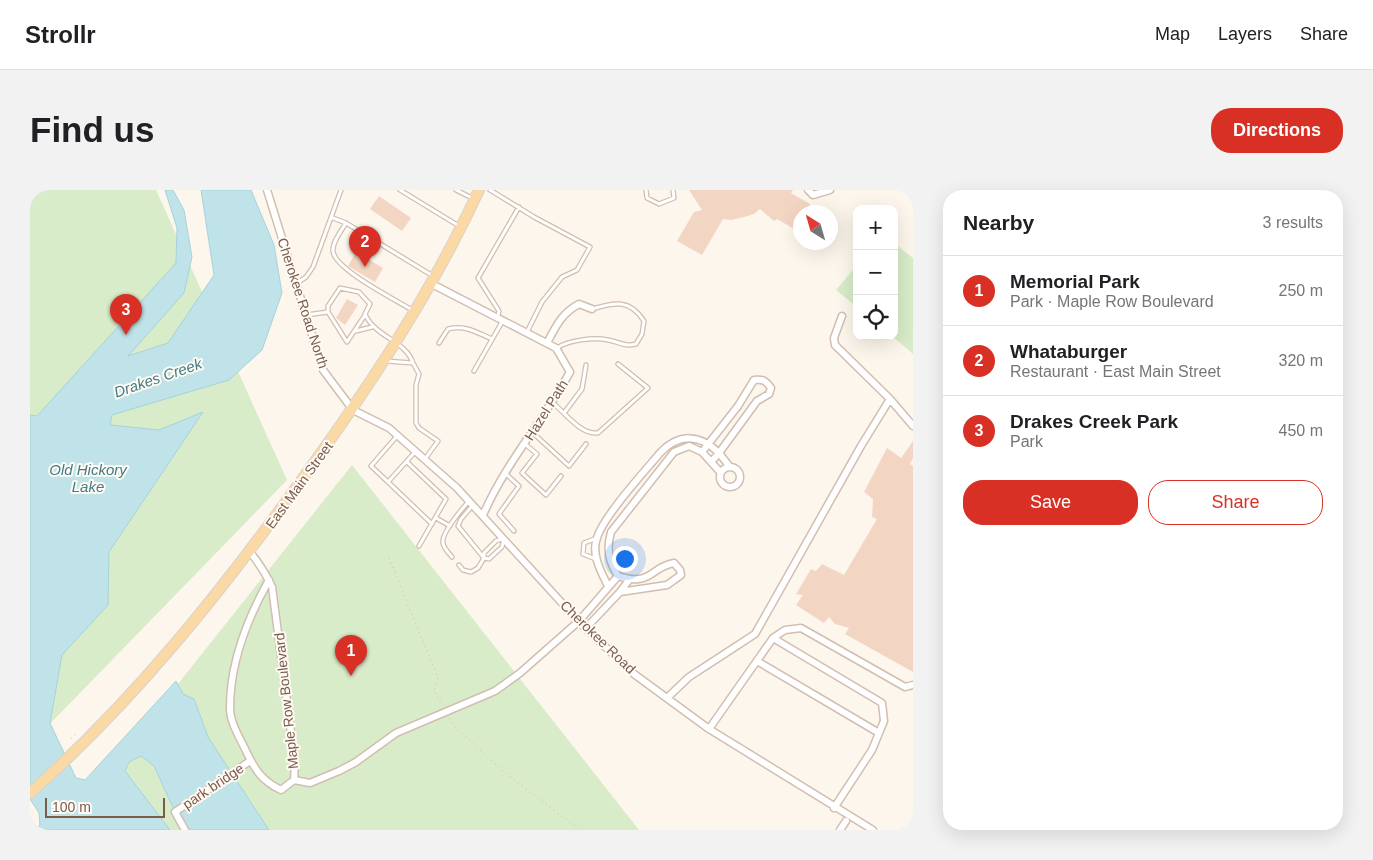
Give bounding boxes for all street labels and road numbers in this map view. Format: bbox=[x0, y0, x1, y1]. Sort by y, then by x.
street label: Cherokee Road North bbox=[274, 236, 332, 370]
street label: Hazel Path bbox=[521, 377, 571, 443]
street label: East Main Street bbox=[262, 438, 336, 532]
street label: Cherokee Road bbox=[557, 597, 639, 677]
street label: Maple Row Boulevard bbox=[271, 632, 301, 770]
street label: park bridge bbox=[179, 760, 247, 812]

